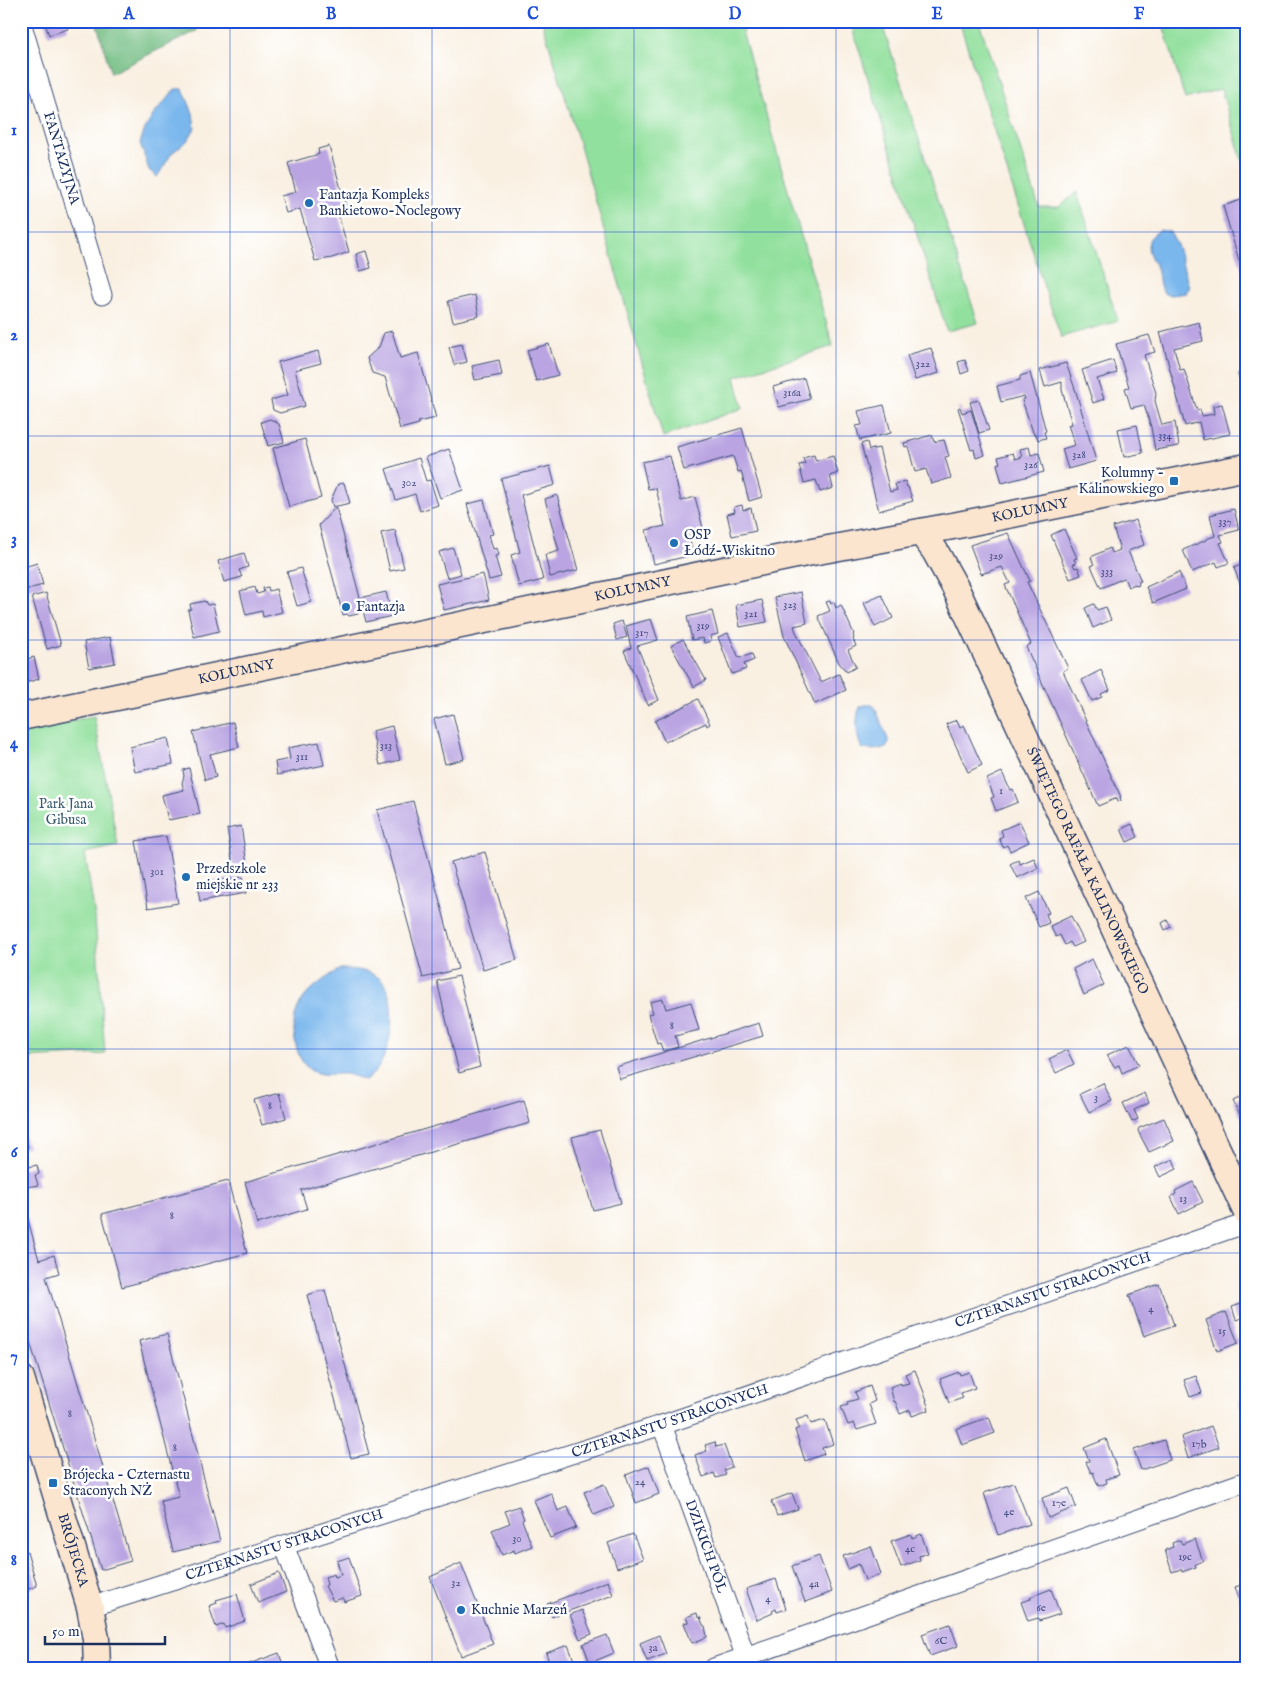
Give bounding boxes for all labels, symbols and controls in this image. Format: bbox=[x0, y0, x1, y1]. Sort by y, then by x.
text: A bbox=[123, 5, 136, 25]
text: B bbox=[326, 5, 337, 25]
text: C bbox=[527, 5, 539, 25]
text: D bbox=[729, 5, 742, 25]
text: E bbox=[931, 5, 943, 25]
text: F bbox=[1134, 5, 1145, 25]
street label: FANTAZYJNA bbox=[39, 110, 84, 207]
text: 1 bbox=[11, 121, 17, 141]
place label: Fantazja Kompleks Bankietowo-Noclegowy bbox=[319, 186, 461, 220]
marker: Fantazja Kompleks Bankietowo-Noclegowy bbox=[303, 197, 315, 209]
text: 2 bbox=[10, 326, 18, 346]
house number: 322 bbox=[916, 357, 930, 371]
house number: 316a bbox=[783, 386, 801, 400]
house number: 334 bbox=[1158, 429, 1172, 443]
house number: 328 bbox=[1072, 448, 1086, 462]
house number: 326 bbox=[1024, 458, 1038, 472]
place label: Kolumny - Kalinowskiego bbox=[1079, 464, 1164, 498]
marker: Kolumny - Kalinowskiego bbox=[1168, 475, 1180, 487]
house number: 302 bbox=[402, 476, 416, 490]
street label: KOLUMNY bbox=[990, 494, 1071, 527]
house number: 337 bbox=[1218, 515, 1232, 529]
place label: OSP Łódź-Wiskitno bbox=[684, 526, 776, 560]
text: 3 bbox=[11, 530, 17, 550]
marker: OSP Łódź-Wiskitno bbox=[668, 537, 680, 549]
house number: 329 bbox=[989, 549, 1003, 563]
house number: 333 bbox=[1101, 565, 1113, 579]
street label: KOLUMNY bbox=[593, 572, 674, 606]
place label: Fantazja bbox=[356, 598, 406, 616]
house number: 323 bbox=[783, 598, 797, 612]
marker: Fantazja bbox=[340, 601, 352, 613]
house number: 321 bbox=[744, 607, 758, 621]
house number: 319 bbox=[696, 619, 710, 633]
house number: 317 bbox=[635, 626, 649, 640]
street label: KOLUMNY bbox=[197, 655, 278, 689]
text: 4 bbox=[10, 734, 19, 754]
house number: 313 bbox=[380, 739, 392, 753]
street label: ŚWIĘTEGO RAFAŁA KALINOWSKIEGO bbox=[1022, 744, 1153, 998]
house number: 311 bbox=[296, 750, 308, 764]
house number: 1 bbox=[999, 784, 1003, 798]
park label: Park Jana Gibusa bbox=[39, 795, 94, 829]
place label: Przedszkole miejskie nr 233 bbox=[196, 860, 279, 894]
house number: 301 bbox=[150, 865, 164, 879]
marker: Przedszkole miejskie nr 233 bbox=[180, 871, 192, 883]
text: 5 bbox=[11, 938, 17, 958]
house number: 8 bbox=[670, 1019, 674, 1033]
house number: 3 bbox=[1094, 1091, 1098, 1105]
house number: 8 bbox=[268, 1099, 272, 1113]
text: 6 bbox=[11, 1143, 19, 1163]
house number: 13 bbox=[1179, 1192, 1187, 1206]
house number: 8 bbox=[170, 1209, 174, 1223]
street label: CZTERNASTU STRACONYCH bbox=[953, 1248, 1154, 1332]
house number: 4 bbox=[1148, 1302, 1154, 1316]
house number: 15 bbox=[1218, 1324, 1226, 1338]
text: 7 bbox=[10, 1347, 18, 1367]
street label: CZTERNASTU STRACONYCH bbox=[569, 1380, 771, 1462]
house number: 8 bbox=[68, 1407, 72, 1421]
house number: 17b bbox=[1191, 1437, 1207, 1451]
house number: 8 bbox=[173, 1441, 177, 1455]
place label: Brójecka - Czternastu Straconych NŻ bbox=[63, 1466, 190, 1500]
house number: 24 bbox=[635, 1475, 646, 1489]
marker: Brójecka - Czternastu Straconych NŻ bbox=[47, 1477, 59, 1489]
house number: 17e bbox=[1052, 1496, 1066, 1510]
street label: DZIKICH PÓL bbox=[681, 1497, 731, 1595]
street label: CZTERNASTU STRACONYCH bbox=[183, 1505, 385, 1585]
house number: 4e bbox=[1004, 1505, 1014, 1519]
street label: BRÓJECKA bbox=[53, 1511, 93, 1590]
house number: 30 bbox=[512, 1532, 522, 1546]
house number: 4c bbox=[905, 1542, 915, 1556]
house number: 19c bbox=[1178, 1550, 1192, 1564]
text: 8 bbox=[11, 1551, 17, 1571]
house number: 32 bbox=[451, 1576, 461, 1590]
house number: 4a bbox=[809, 1577, 819, 1591]
house number: 4 bbox=[765, 1592, 771, 1606]
place label: Kuchnie Marzeń bbox=[471, 1601, 568, 1619]
house number: 6e bbox=[1036, 1601, 1046, 1615]
marker: Kuchnie Marzeń bbox=[455, 1604, 467, 1616]
scale bar bbox=[45, 1614, 165, 1646]
text: 50 m bbox=[52, 1622, 80, 1641]
house number: 6C bbox=[935, 1634, 947, 1648]
house number: 3a bbox=[649, 1641, 658, 1655]

